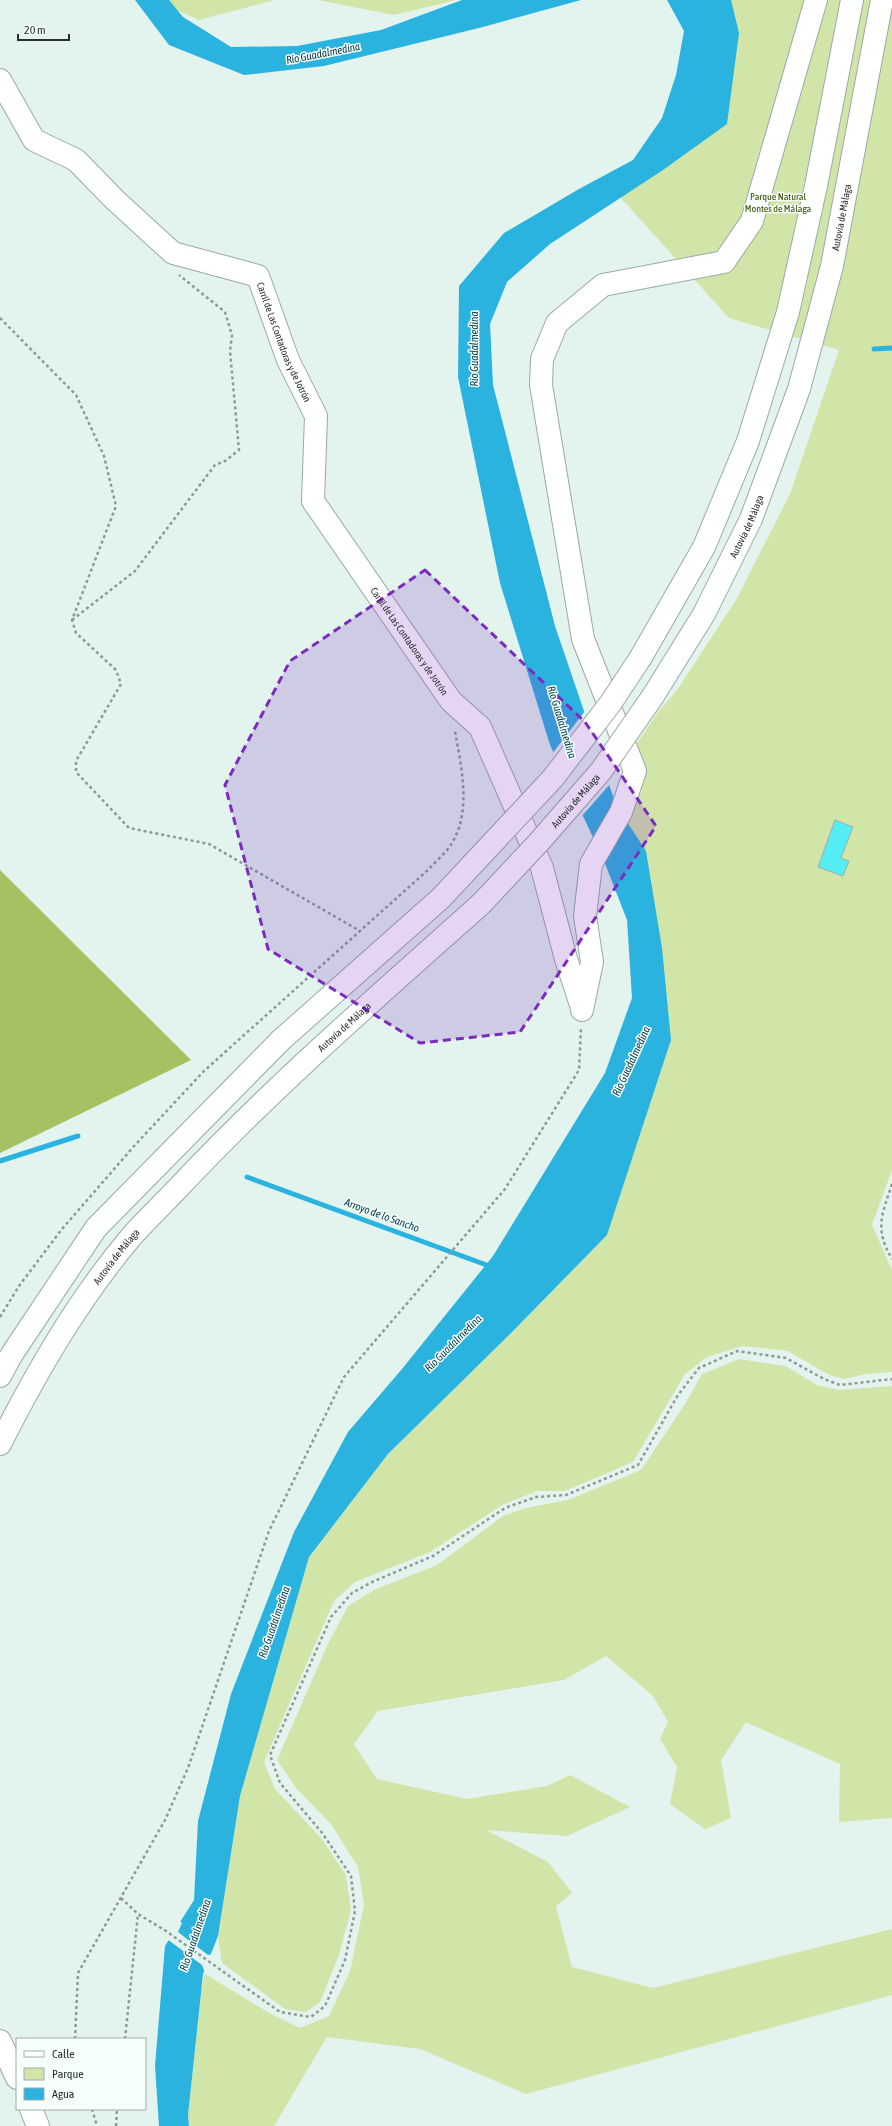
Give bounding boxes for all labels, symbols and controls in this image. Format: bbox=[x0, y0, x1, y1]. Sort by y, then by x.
scale bar bbox=[18, 16, 69, 42]
text: 20 m bbox=[24, 23, 46, 37]
water label: Río Guadalmedina bbox=[285, 40, 361, 66]
street label: Autovía de Málaga bbox=[830, 183, 853, 252]
park label: Parque Natural Montes de Málaga bbox=[745, 191, 812, 214]
street label: Carril de Las Contadoras y de Jotrón bbox=[255, 281, 313, 404]
water label: Río Guadalmedina bbox=[468, 311, 480, 387]
street label: Autovía de Málaga bbox=[728, 493, 766, 560]
street label: Carril de Las Contadoras y de Jotrón bbox=[368, 585, 450, 697]
water label: Río Guadalmedina bbox=[545, 684, 579, 760]
street label: Autovía de Málaga bbox=[549, 771, 602, 830]
street label: Autovía de Málaga bbox=[316, 1000, 373, 1054]
water label: Río Guadalmedina bbox=[610, 1024, 652, 1098]
water label: Arroyo de lo Sancho bbox=[342, 1196, 421, 1234]
street label: Autovía de Málaga bbox=[91, 1226, 142, 1287]
water label: Río Guadalmedina bbox=[422, 1312, 484, 1374]
water label: Río Guadalmedina bbox=[256, 1585, 292, 1659]
water label: Río Guadalmedina bbox=[177, 1898, 213, 1972]
legend bbox=[16, 2038, 146, 2110]
text: Calle bbox=[52, 2047, 75, 2061]
text: Parque bbox=[52, 2067, 84, 2081]
text: Agua bbox=[52, 2087, 74, 2101]

